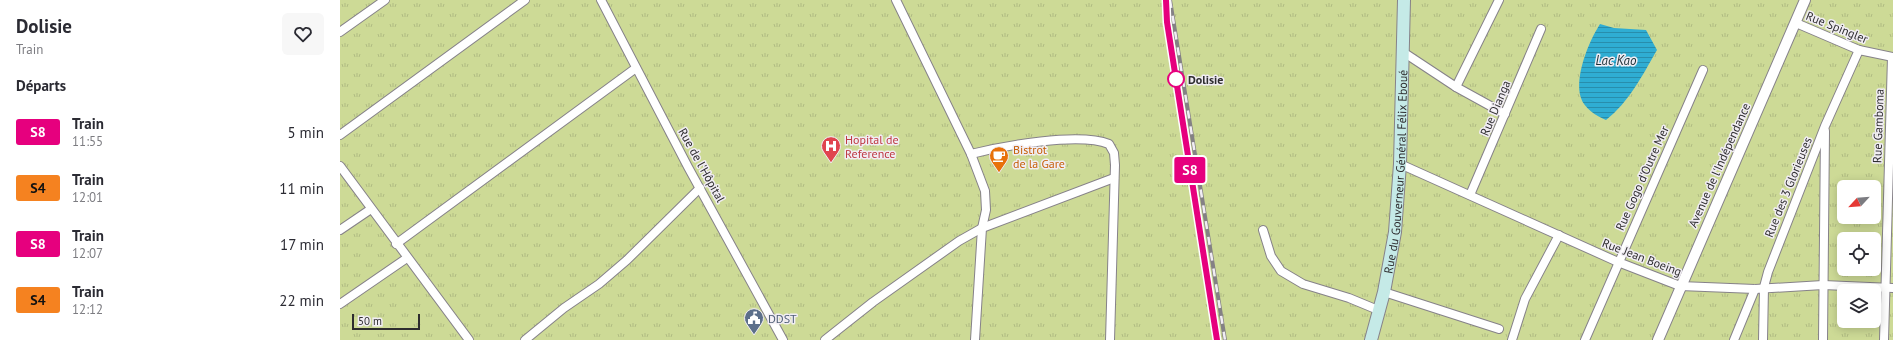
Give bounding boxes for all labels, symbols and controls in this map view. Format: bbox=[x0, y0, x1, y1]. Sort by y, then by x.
street label: Rue Spingler bbox=[1804, 8, 1870, 46]
button: heart bbox=[282, 13, 324, 55]
text: Dolisie bbox=[16, 14, 72, 38]
text: Train bbox=[16, 41, 43, 58]
water label: Lac Kao bbox=[1596, 52, 1637, 69]
street label: Rue du Gouverneur Général Félix Eboué bbox=[1380, 69, 1410, 275]
marker: Dolisie bbox=[1167, 70, 1185, 88]
place label: Dolisie bbox=[1188, 72, 1223, 87]
text: Départs bbox=[16, 76, 66, 95]
street label: Rue Dianga bbox=[1477, 78, 1513, 138]
street label: Rue Gamboma bbox=[1869, 88, 1887, 163]
street label: Avenue de l'Indépendance bbox=[1685, 100, 1753, 230]
text: Train bbox=[72, 114, 104, 133]
text: S8 bbox=[30, 123, 46, 141]
text: 5 min bbox=[287, 123, 324, 142]
street label: Rue Gogo d'Outre Mer bbox=[1612, 123, 1672, 233]
street label: Rue de l'Hôpital bbox=[675, 125, 729, 205]
place label: Hopital de Reference bbox=[845, 132, 898, 161]
text: 11:55 bbox=[72, 133, 103, 150]
hospital icon: Hopital de Reference bbox=[820, 135, 842, 163]
street label: Rue des 3 Glorieuses bbox=[1761, 135, 1815, 239]
place label: Bistrot de la Gare bbox=[1013, 142, 1065, 171]
cafe icon: Bistrot de la Gare bbox=[988, 145, 1010, 173]
line badge: S8 bbox=[1172, 157, 1208, 183]
text: S8 bbox=[1182, 161, 1198, 179]
text: Train bbox=[72, 170, 104, 189]
text: S4 bbox=[30, 179, 46, 197]
text: 11 min bbox=[279, 179, 324, 198]
north arrow bbox=[1837, 180, 1881, 224]
map controls bbox=[1837, 180, 1881, 328]
text: 12:01 bbox=[72, 189, 103, 206]
text: Train bbox=[72, 226, 104, 245]
button: locate bbox=[1837, 232, 1881, 276]
text: S8 bbox=[30, 235, 46, 253]
text: 17 min bbox=[280, 235, 324, 254]
street label: Rue Jean Boeing bbox=[1600, 235, 1684, 279]
text: 12:07 bbox=[72, 245, 103, 262]
text: Train bbox=[72, 282, 104, 301]
button: layers bbox=[1837, 284, 1881, 328]
text: S4 bbox=[30, 291, 46, 309]
text: 22 min bbox=[279, 291, 324, 310]
text: 12:12 bbox=[72, 301, 103, 318]
public building icon: DDST bbox=[743, 307, 765, 335]
place label: DDST bbox=[768, 311, 797, 326]
scale bar bbox=[352, 312, 420, 331]
text: 50 m bbox=[358, 314, 382, 328]

